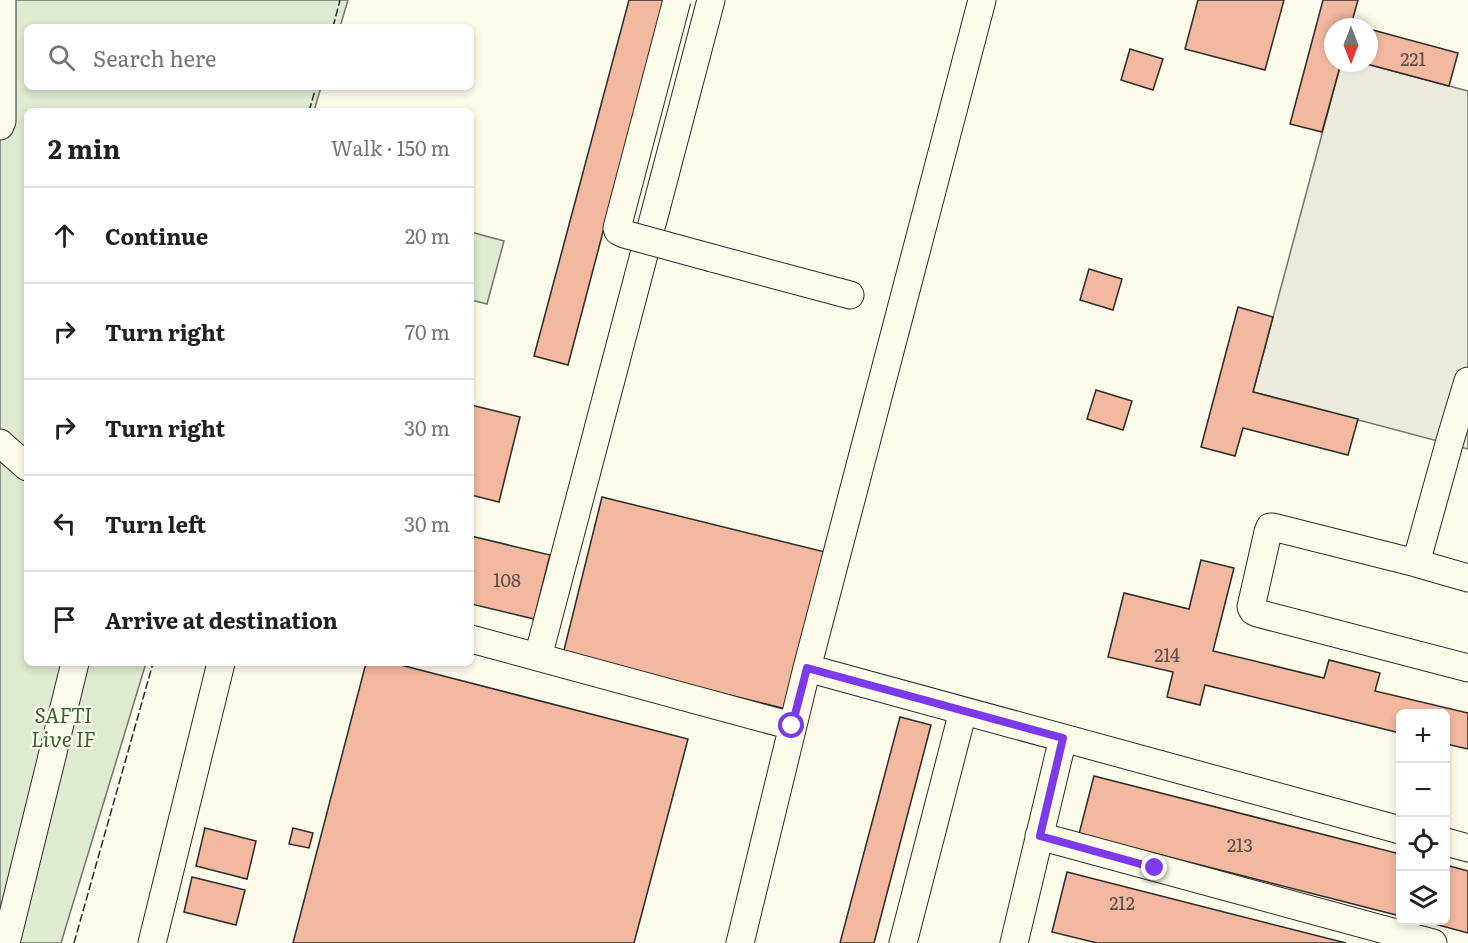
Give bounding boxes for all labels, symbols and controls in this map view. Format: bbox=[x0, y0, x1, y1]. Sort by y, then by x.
north arrow bbox=[1324, 18, 1378, 72]
search box bbox=[24, 24, 474, 90]
icon: search bbox=[45, 41, 78, 74]
text: Search here bbox=[93, 41, 216, 74]
house number: 221 bbox=[1400, 45, 1426, 72]
text: 2 min bbox=[48, 128, 121, 167]
text: Walk · 150 m bbox=[331, 132, 450, 162]
icon: ahead bbox=[48, 219, 81, 252]
text: Continue bbox=[105, 219, 208, 252]
text: 20 m bbox=[405, 220, 450, 250]
icon: right bbox=[48, 315, 81, 348]
text: Turn right bbox=[105, 315, 225, 348]
text: 70 m bbox=[405, 316, 450, 346]
icon: right bbox=[48, 411, 81, 444]
text: Turn right bbox=[105, 411, 225, 444]
text: 30 m bbox=[404, 412, 450, 442]
icon: left bbox=[48, 507, 81, 540]
text: Turn left bbox=[105, 507, 206, 540]
text: 30 m bbox=[404, 508, 450, 538]
house number: 108 bbox=[493, 566, 521, 593]
icon: arrive bbox=[48, 603, 81, 636]
text: Arrive at destination bbox=[105, 603, 338, 636]
house number: 214 bbox=[1154, 641, 1180, 668]
park label: SAFTI Live IF bbox=[31, 698, 95, 753]
map controls bbox=[1396, 709, 1450, 925]
button: + bbox=[1396, 709, 1450, 763]
route start bbox=[778, 712, 804, 738]
button: − bbox=[1396, 763, 1450, 817]
button: locate bbox=[1396, 817, 1450, 871]
house number: 213 bbox=[1227, 831, 1253, 858]
route end bbox=[1141, 854, 1167, 880]
button: layers bbox=[1396, 871, 1450, 925]
house number: 212 bbox=[1109, 889, 1135, 916]

